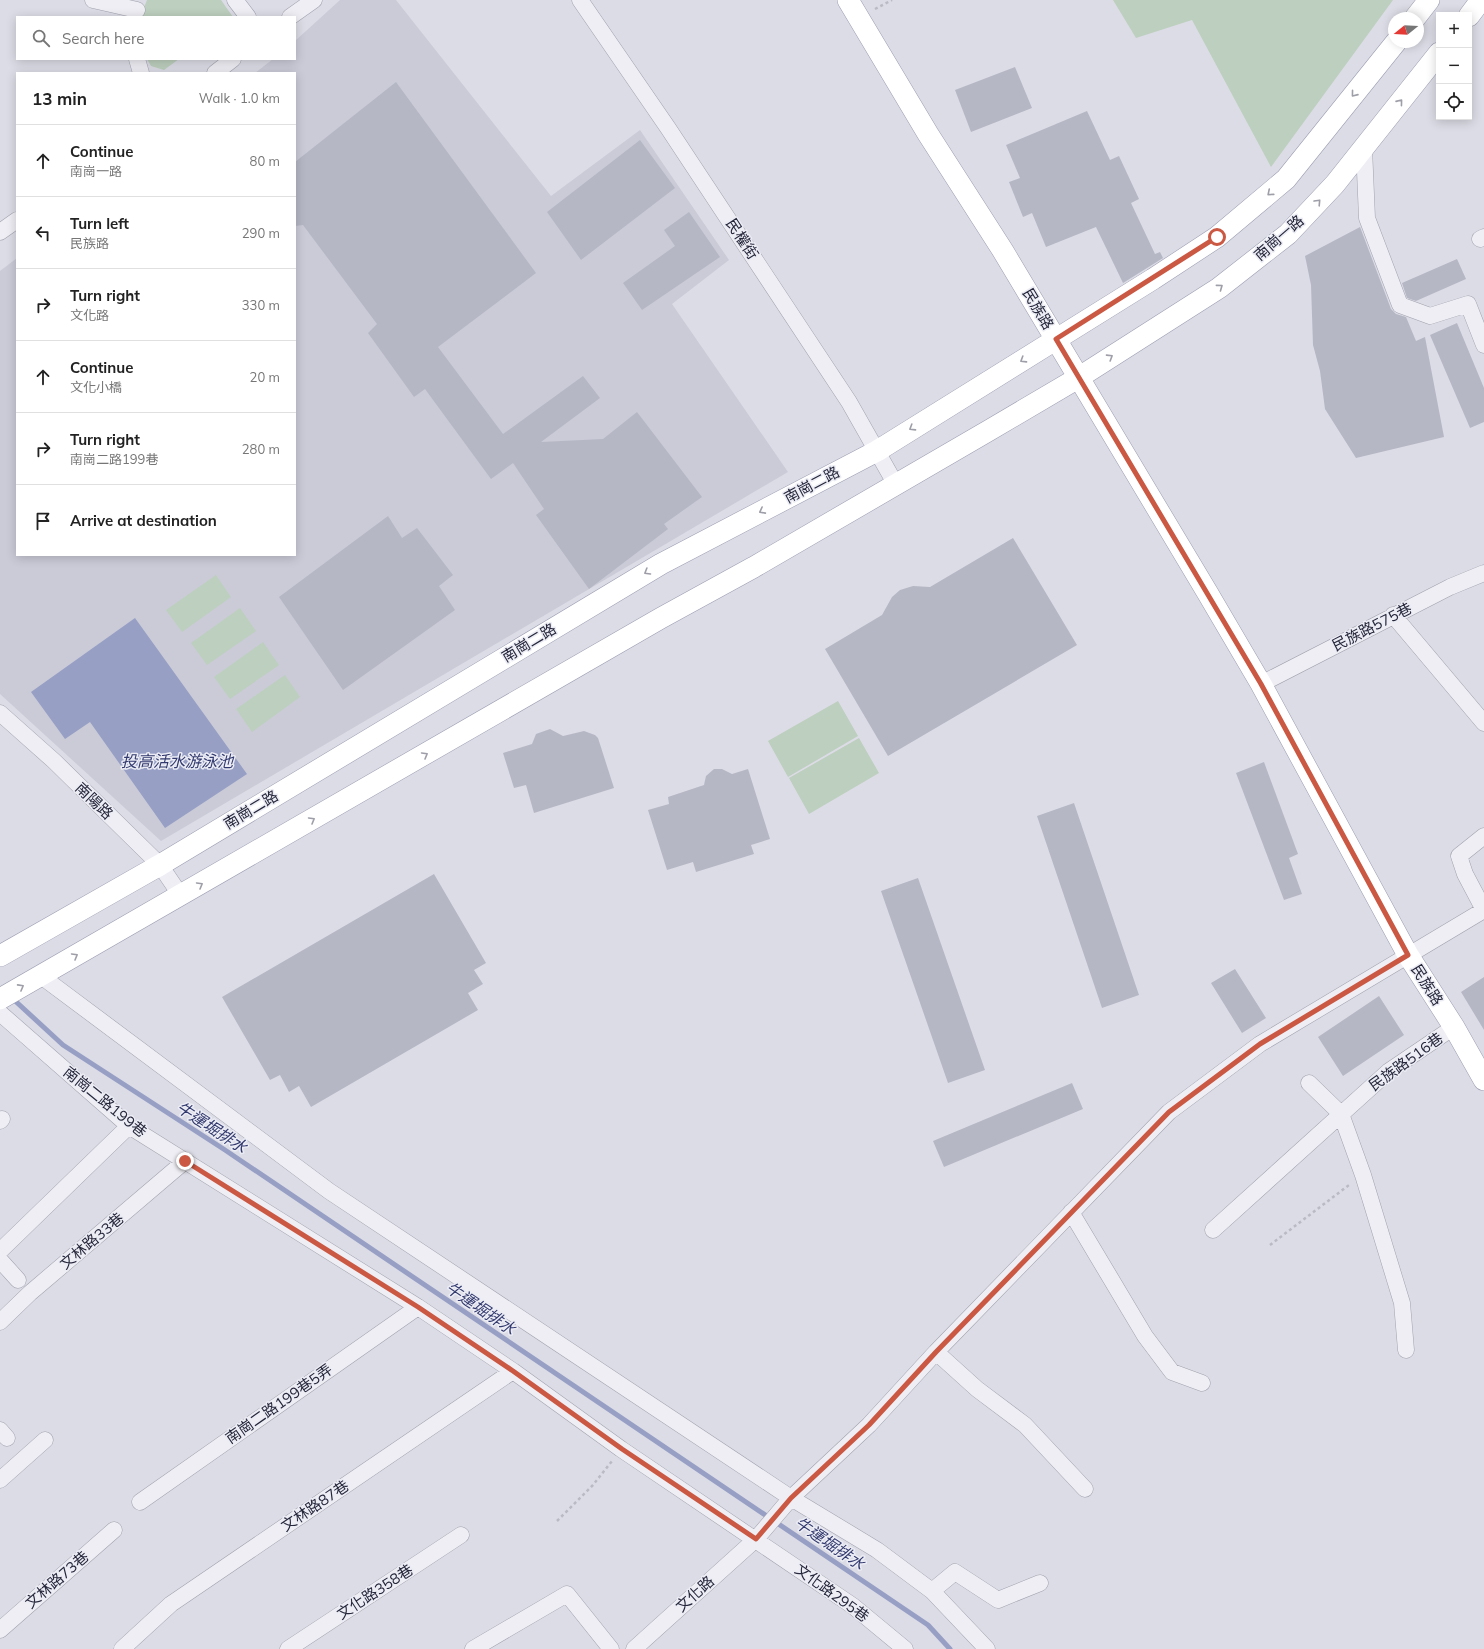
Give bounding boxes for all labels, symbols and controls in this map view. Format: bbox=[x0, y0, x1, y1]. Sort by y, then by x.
north arrow bbox=[1388, 12, 1424, 48]
map controls bbox=[1436, 12, 1472, 120]
button: + bbox=[1436, 12, 1472, 48]
search box bbox=[16, 16, 296, 60]
icon: search bbox=[30, 27, 52, 49]
text: Search here bbox=[62, 29, 144, 48]
button: − bbox=[1436, 48, 1472, 84]
button: locate bbox=[1436, 84, 1472, 120]
text: 13 min bbox=[32, 88, 87, 109]
text: Walk · 1.0 km bbox=[199, 90, 280, 106]
one-way arrow bbox=[1352, 90, 1359, 97]
one-way arrow bbox=[1396, 99, 1403, 106]
text: Continue bbox=[70, 142, 133, 161]
icon: ahead bbox=[32, 150, 54, 172]
text: 80 m bbox=[250, 153, 280, 169]
text: 南崗一路 bbox=[70, 163, 122, 179]
one-way arrow bbox=[1267, 189, 1275, 196]
one-way arrow bbox=[1313, 199, 1321, 207]
street label: 南崗一路 bbox=[1250, 211, 1308, 264]
text: Turn left bbox=[70, 214, 129, 233]
street label: 民權街 bbox=[722, 215, 763, 263]
icon: left bbox=[32, 222, 54, 244]
text: 290 m bbox=[242, 225, 280, 241]
route start bbox=[1208, 228, 1226, 246]
text: 民族路 bbox=[70, 235, 109, 251]
one-way arrow bbox=[1216, 284, 1223, 292]
street label: 民族路 bbox=[1019, 285, 1058, 333]
text: Turn right bbox=[70, 286, 140, 305]
icon: right bbox=[32, 294, 54, 316]
text: 330 m bbox=[242, 297, 280, 313]
text: 文化路 bbox=[70, 307, 109, 323]
one-way arrow bbox=[1020, 355, 1027, 362]
one-way arrow bbox=[1106, 355, 1113, 362]
text: Continue bbox=[70, 358, 133, 377]
icon: ahead bbox=[32, 366, 54, 388]
text: 20 m bbox=[250, 369, 280, 385]
text: 文化小橋 bbox=[70, 379, 122, 395]
one-way arrow bbox=[909, 424, 916, 431]
text: Turn right bbox=[70, 430, 140, 449]
icon: right bbox=[32, 438, 54, 460]
text: 280 m bbox=[242, 441, 280, 457]
text: 南崗二路199巷 bbox=[70, 451, 158, 467]
street label: 南崗二路 bbox=[781, 462, 843, 507]
one-way arrow bbox=[758, 507, 766, 514]
icon: arrive bbox=[32, 510, 54, 532]
text: Arrive at destination bbox=[70, 511, 217, 530]
one-way arrow bbox=[644, 568, 651, 575]
street label: 民族路575巷 bbox=[1329, 598, 1415, 655]
street label: 南崗二路 bbox=[498, 619, 559, 666]
water label: 投高活水游泳池 bbox=[121, 751, 235, 771]
one-way arrow bbox=[421, 752, 428, 759]
street label: 南陽路 bbox=[72, 778, 117, 823]
street label: 南崗二路 bbox=[220, 786, 281, 833]
one-way arrow bbox=[308, 817, 315, 824]
one-way arrow bbox=[196, 882, 203, 889]
one-way arrow bbox=[71, 954, 78, 961]
street label: 民族路 bbox=[1407, 961, 1447, 1009]
one-way arrow bbox=[16, 985, 24, 992]
street label: 民族路516巷 bbox=[1365, 1028, 1446, 1095]
street label: 南崗二路199巷 bbox=[60, 1062, 151, 1141]
water label: 牛運堀排水 bbox=[173, 1097, 252, 1158]
route end bbox=[176, 1152, 194, 1170]
street label: 文林路33巷 bbox=[56, 1208, 128, 1273]
water label: 牛運堀排水 bbox=[442, 1277, 521, 1339]
street label: 南崗二路199巷5弄 bbox=[222, 1360, 336, 1448]
street label: 文林路87巷 bbox=[277, 1476, 352, 1535]
water label: 牛運堀排水 bbox=[791, 1512, 870, 1574]
street label: 文林路73巷 bbox=[21, 1547, 92, 1612]
street label: 文化路295巷 bbox=[792, 1559, 873, 1626]
street label: 文化路358巷 bbox=[333, 1560, 416, 1623]
street label: 文化路 bbox=[672, 1572, 718, 1616]

